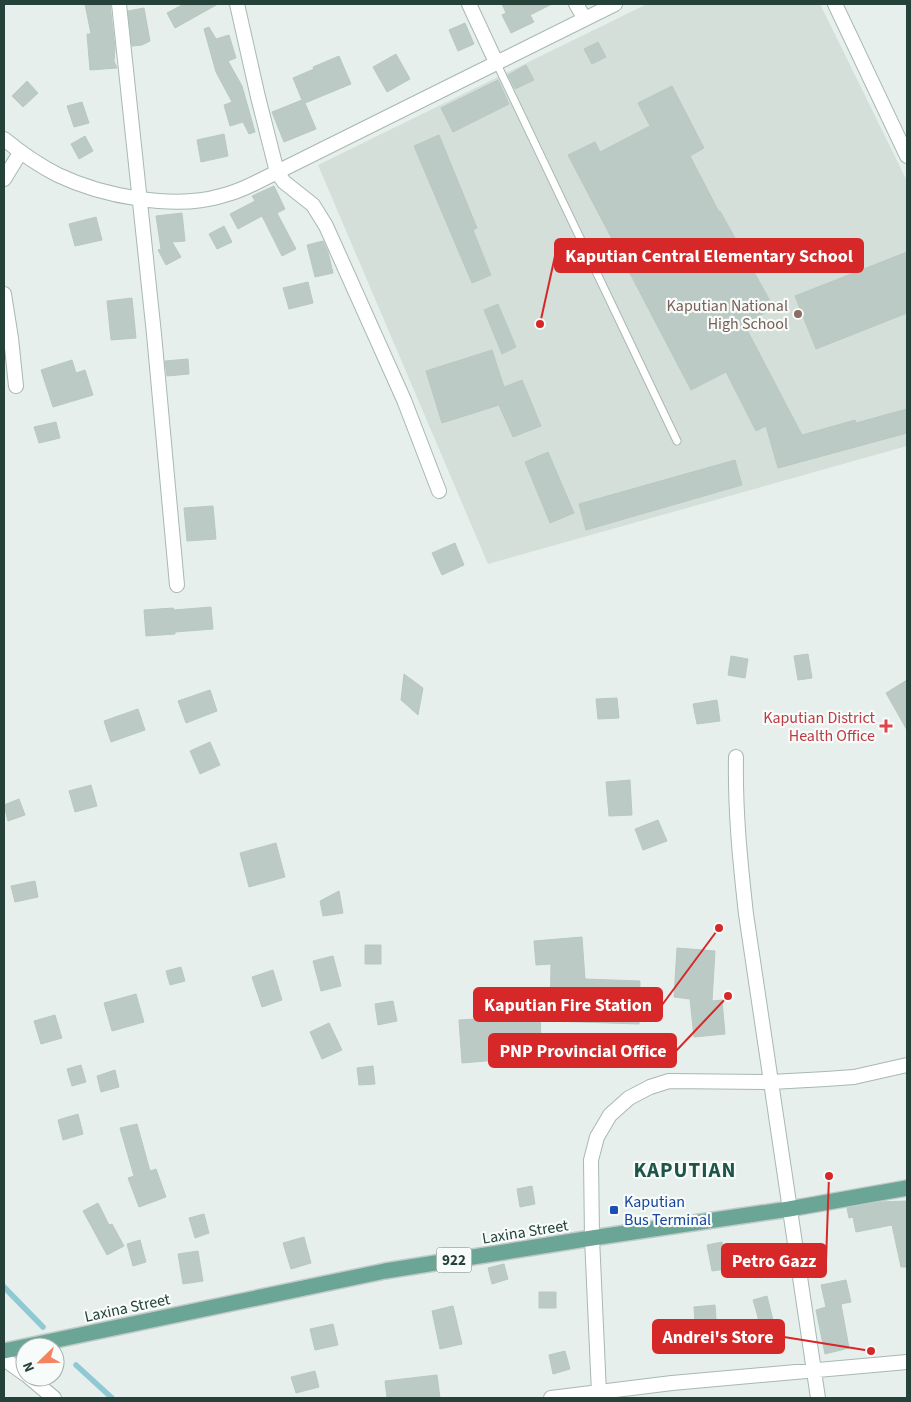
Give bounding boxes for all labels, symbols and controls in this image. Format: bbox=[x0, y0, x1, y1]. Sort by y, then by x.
callout: Kaputian Central Elementary School bbox=[555, 239, 863, 272]
text: Kaputian Central Elementary School bbox=[565, 244, 853, 269]
place label: Kaputian National High School bbox=[667, 295, 788, 335]
marker: Kaputian National High School bbox=[792, 308, 804, 320]
place label: Kaputian District Health Office bbox=[763, 707, 876, 747]
marker: Kaputian District Health Office bbox=[879, 719, 893, 733]
callout: Kaputian Fire Station bbox=[474, 988, 662, 1021]
text: Kaputian Fire Station bbox=[484, 993, 652, 1018]
callout: PNP Provincial Office bbox=[489, 1034, 676, 1067]
text: PNP Provincial Office bbox=[499, 1039, 667, 1064]
district label: KAPUTIAN bbox=[633, 1155, 737, 1185]
place label: Kaputian Bus Terminal bbox=[624, 1191, 711, 1231]
marker: Kaputian Bus Terminal bbox=[608, 1204, 620, 1216]
street label: Laxina Street bbox=[480, 1214, 570, 1250]
callout: Petro Gazz bbox=[722, 1244, 826, 1277]
road number: 922 bbox=[436, 1248, 472, 1272]
text: Petro Gazz bbox=[732, 1249, 816, 1274]
street label: Laxina Street bbox=[82, 1288, 173, 1328]
callout: Andrei's Store bbox=[653, 1320, 784, 1353]
text: Andrei's Store bbox=[661, 1325, 774, 1350]
north arrow bbox=[15, 1337, 65, 1387]
text: N bbox=[18, 1358, 40, 1375]

